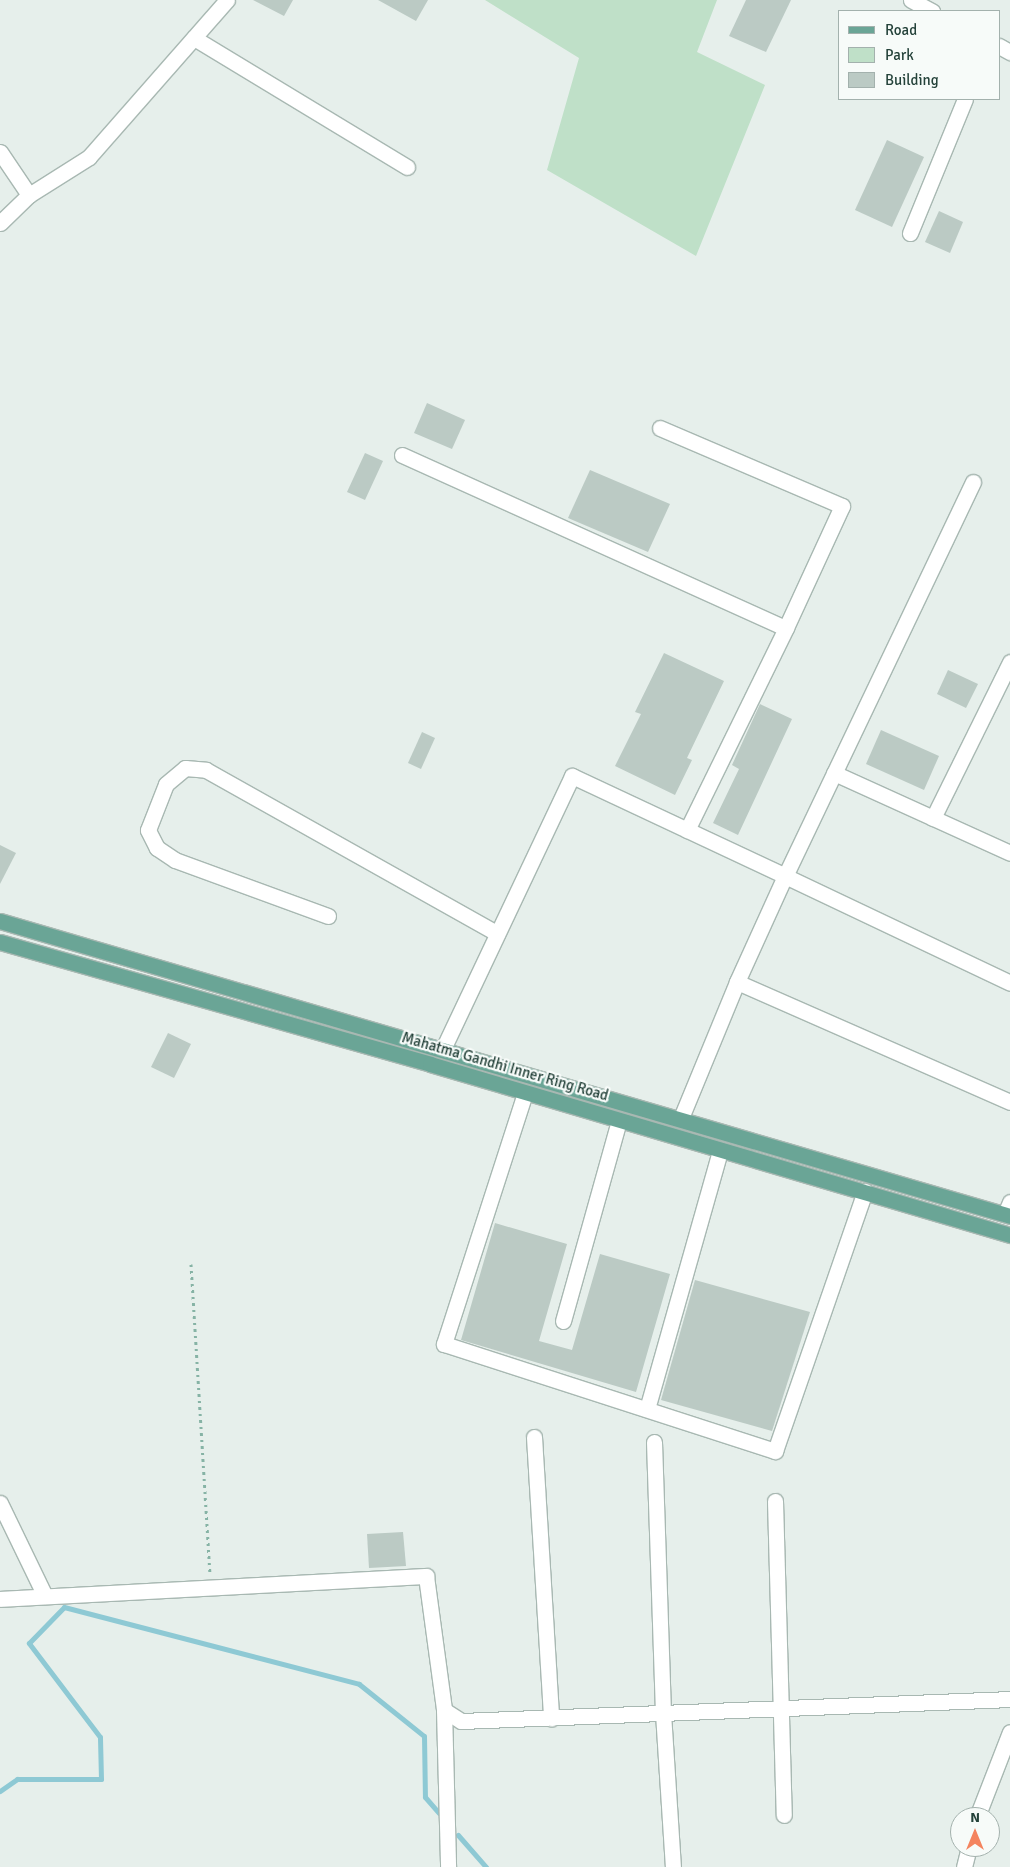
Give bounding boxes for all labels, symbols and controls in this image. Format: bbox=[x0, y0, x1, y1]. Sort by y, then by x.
legend bbox=[838, 10, 1000, 100]
text: Road bbox=[885, 21, 917, 39]
text: Park bbox=[885, 46, 914, 64]
text: Building bbox=[885, 71, 939, 89]
street label: Mahatma Gandhi Inner Ring Road bbox=[400, 1029, 610, 1105]
north arrow bbox=[950, 1807, 1000, 1857]
text: N bbox=[970, 1809, 980, 1826]

